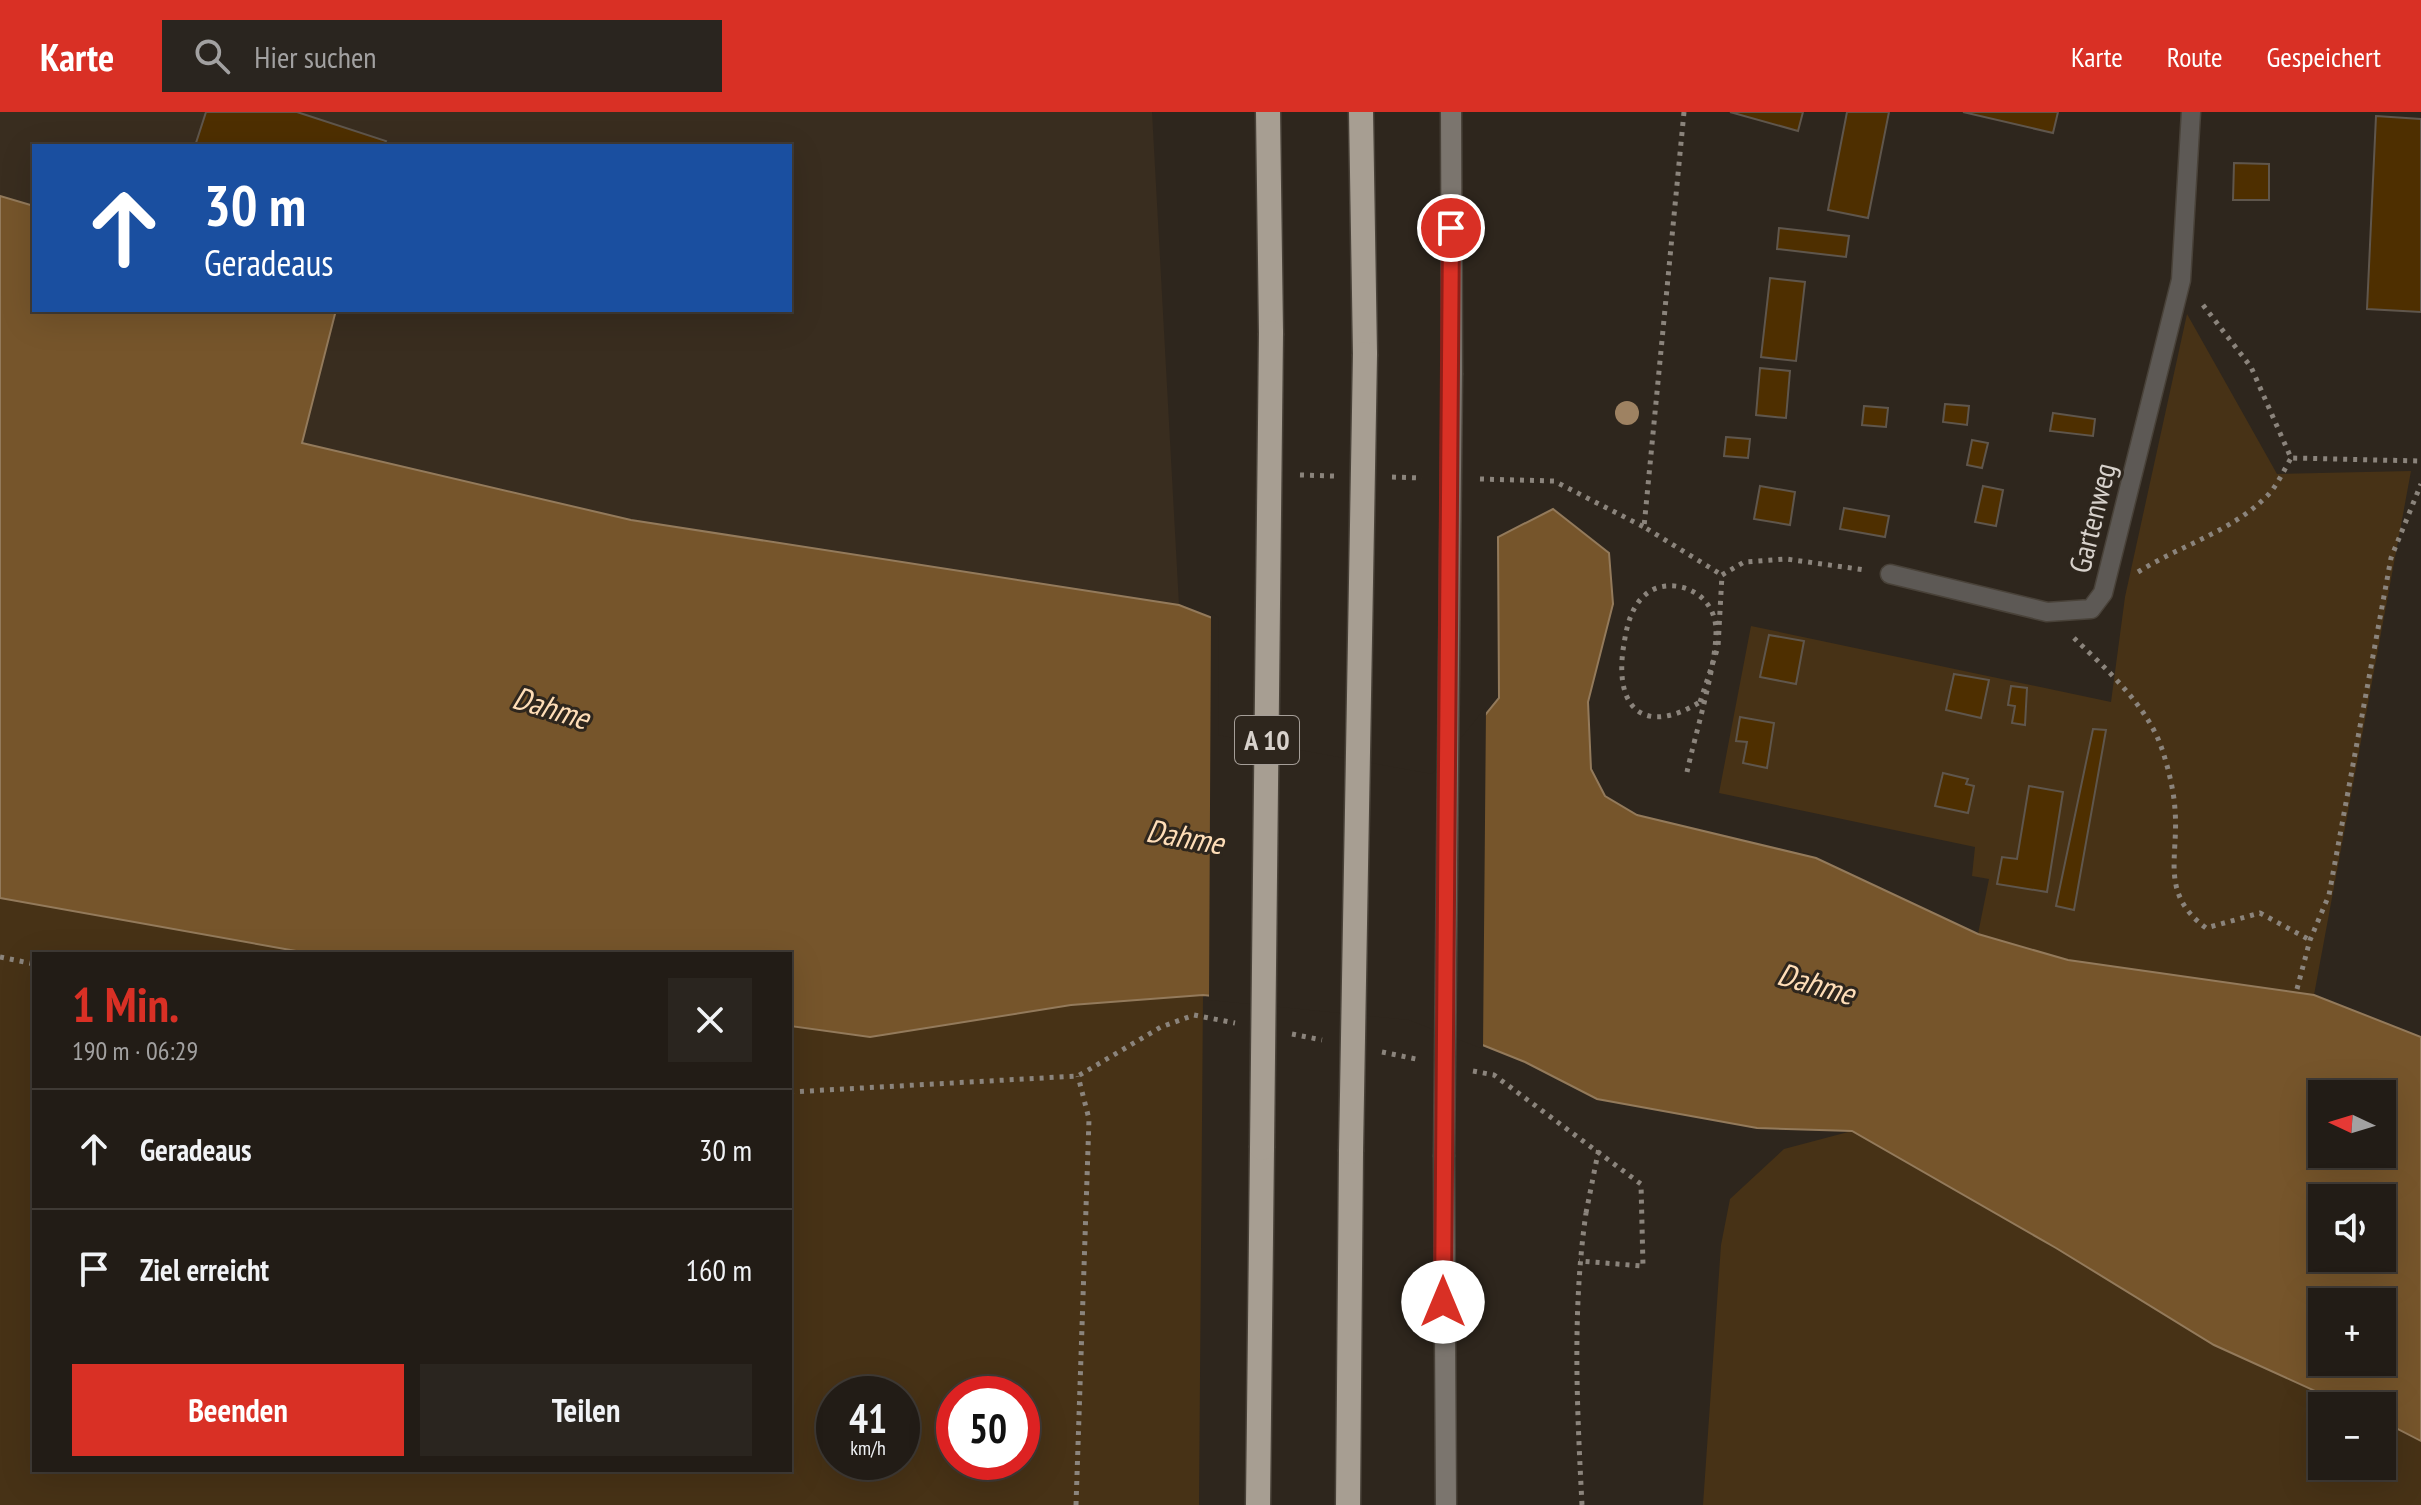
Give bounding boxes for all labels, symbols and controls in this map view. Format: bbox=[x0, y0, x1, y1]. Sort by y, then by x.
search box bbox=[162, 20, 722, 92]
text: Karte bbox=[40, 32, 114, 81]
icon: search bbox=[190, 34, 234, 78]
text: Hier suchen bbox=[254, 37, 376, 76]
text: Karte bbox=[2071, 38, 2123, 75]
text: Route bbox=[2167, 38, 2222, 75]
text: Gespeichert bbox=[2266, 38, 2381, 75]
text: 30 m bbox=[204, 169, 306, 241]
icon: ahead bbox=[72, 176, 176, 280]
pin bbox=[1417, 194, 1485, 262]
icon: arrive bbox=[1429, 206, 1473, 250]
text: Geradeaus bbox=[204, 239, 334, 286]
street label: Gartenweg bbox=[2059, 459, 2124, 577]
water label: Dahme bbox=[508, 676, 596, 739]
road number: A 10 bbox=[1235, 716, 1299, 764]
water label: Dahme bbox=[1143, 809, 1229, 864]
water label: Dahme bbox=[1773, 952, 1861, 1014]
text: 1 Min. bbox=[72, 973, 179, 1035]
button: close bbox=[668, 978, 752, 1062]
text: 190 m · 06:29 bbox=[72, 1034, 198, 1067]
north arrow bbox=[2308, 1080, 2396, 1168]
map controls bbox=[2308, 1080, 2396, 1480]
icon: ahead bbox=[72, 1127, 116, 1171]
text: Geradeaus bbox=[140, 1130, 252, 1169]
text: 30 m bbox=[699, 1130, 752, 1169]
button: sound bbox=[2308, 1184, 2396, 1272]
icon: arrive bbox=[72, 1247, 116, 1291]
text: Ziel erreicht bbox=[140, 1250, 269, 1289]
text: 160 m bbox=[686, 1250, 752, 1289]
position arrow bbox=[1401, 1260, 1485, 1344]
button: + bbox=[2308, 1288, 2396, 1376]
button: Beenden bbox=[72, 1364, 404, 1456]
button: Teilen bbox=[420, 1364, 752, 1456]
speed limit sign: 50 bbox=[936, 1376, 1040, 1480]
text: 41 bbox=[849, 1392, 887, 1444]
button: − bbox=[2308, 1392, 2396, 1480]
text: km/h bbox=[850, 1435, 886, 1461]

